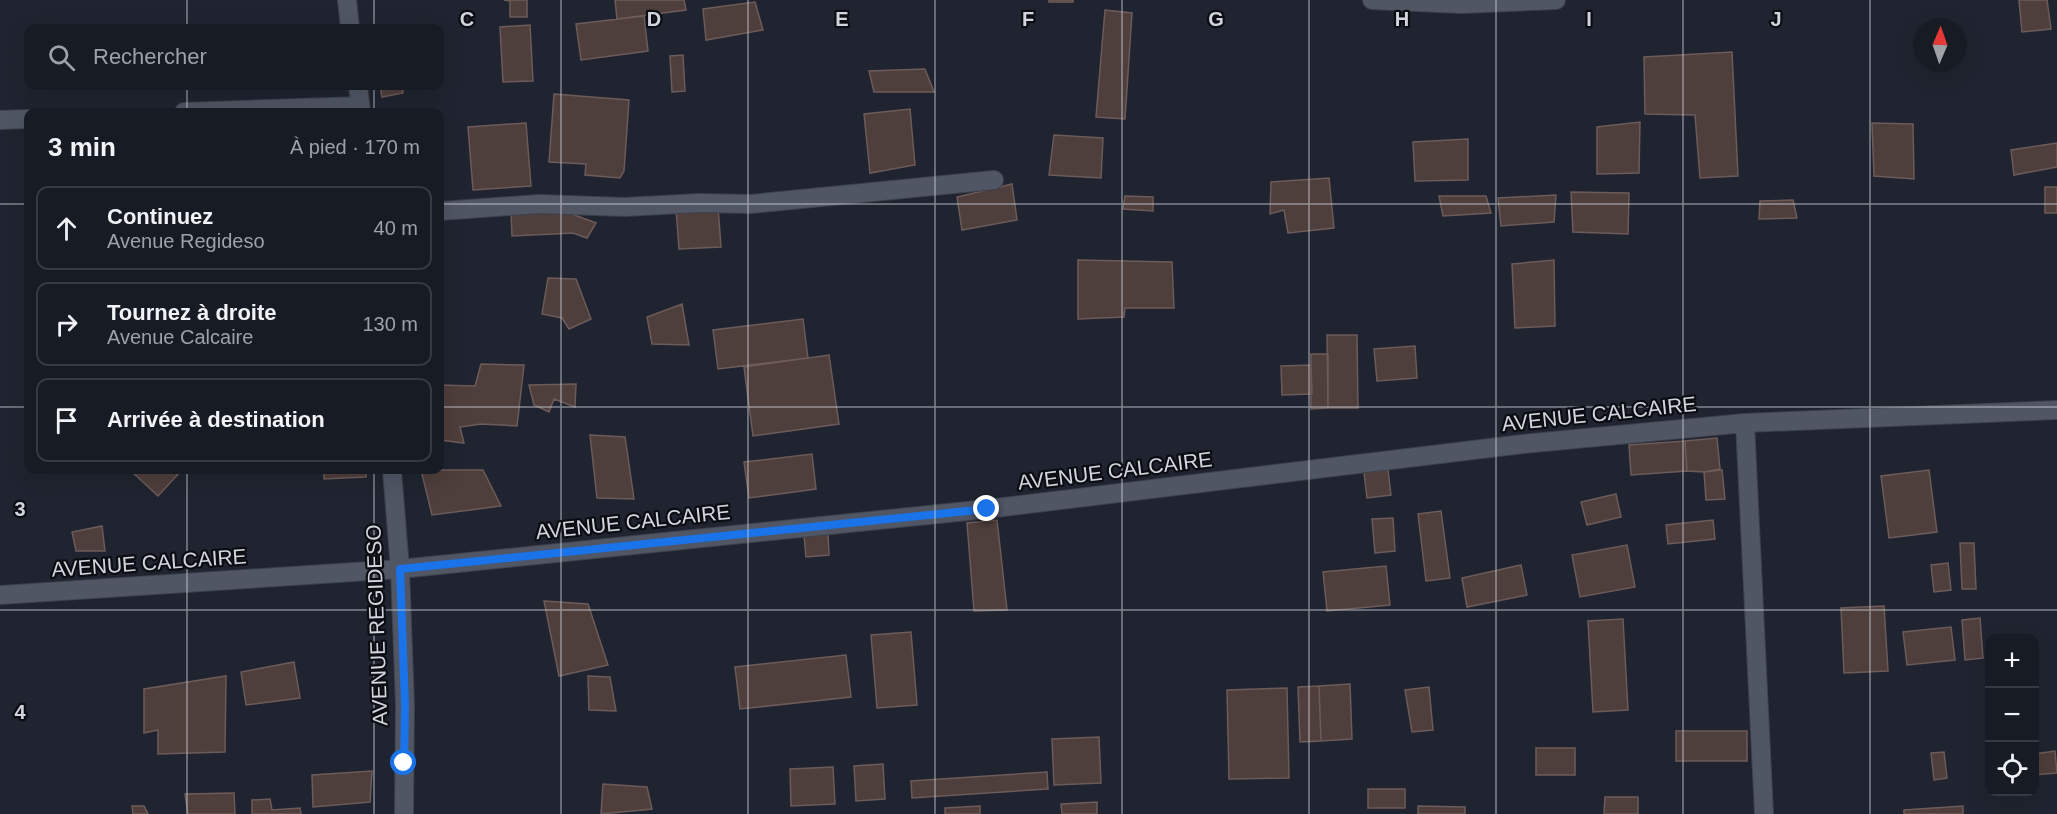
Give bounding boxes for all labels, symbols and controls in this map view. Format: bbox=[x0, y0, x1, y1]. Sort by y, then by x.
text: C bbox=[460, 8, 474, 30]
text: D bbox=[647, 8, 661, 30]
text: E bbox=[835, 8, 849, 30]
text: F bbox=[1022, 8, 1034, 30]
text: G bbox=[1208, 8, 1224, 30]
text: H bbox=[1395, 8, 1409, 30]
text: I bbox=[1586, 8, 1592, 30]
text: J bbox=[1770, 8, 1782, 30]
north arrow bbox=[1913, 18, 1967, 72]
search box bbox=[24, 24, 444, 90]
icon: search bbox=[45, 41, 78, 74]
text: Rechercher bbox=[93, 44, 207, 69]
text: 3 min bbox=[48, 132, 116, 162]
text: À pied · 170 m bbox=[290, 136, 420, 158]
text: Continuez bbox=[107, 204, 213, 229]
icon: ahead bbox=[50, 212, 83, 245]
text: 40 m bbox=[374, 217, 418, 239]
text: Avenue Regideso bbox=[107, 230, 265, 252]
text: Tournez à droite bbox=[107, 300, 277, 325]
icon: right bbox=[50, 308, 83, 341]
text: 130 m bbox=[362, 313, 418, 335]
text: Avenue Calcaire bbox=[107, 326, 253, 348]
street label: AVENUE CALCAIRE bbox=[1500, 392, 1697, 435]
icon: arrive bbox=[50, 404, 83, 437]
text: Arrivée à destination bbox=[107, 407, 325, 432]
street label: AVENUE CALCAIRE bbox=[1016, 447, 1213, 494]
route end bbox=[973, 495, 999, 521]
text: 3 bbox=[14, 498, 26, 520]
street label: AVENUE CALCAIRE bbox=[534, 500, 731, 543]
street label: AVENUE REGIDESO bbox=[361, 524, 392, 726]
street label: AVENUE CALCAIRE bbox=[51, 544, 247, 581]
map controls bbox=[1985, 634, 2039, 796]
button: + bbox=[1985, 634, 2039, 688]
button: − bbox=[1985, 688, 2039, 742]
text: 4 bbox=[14, 701, 26, 723]
button: locate bbox=[1985, 742, 2039, 796]
route start bbox=[390, 749, 416, 775]

